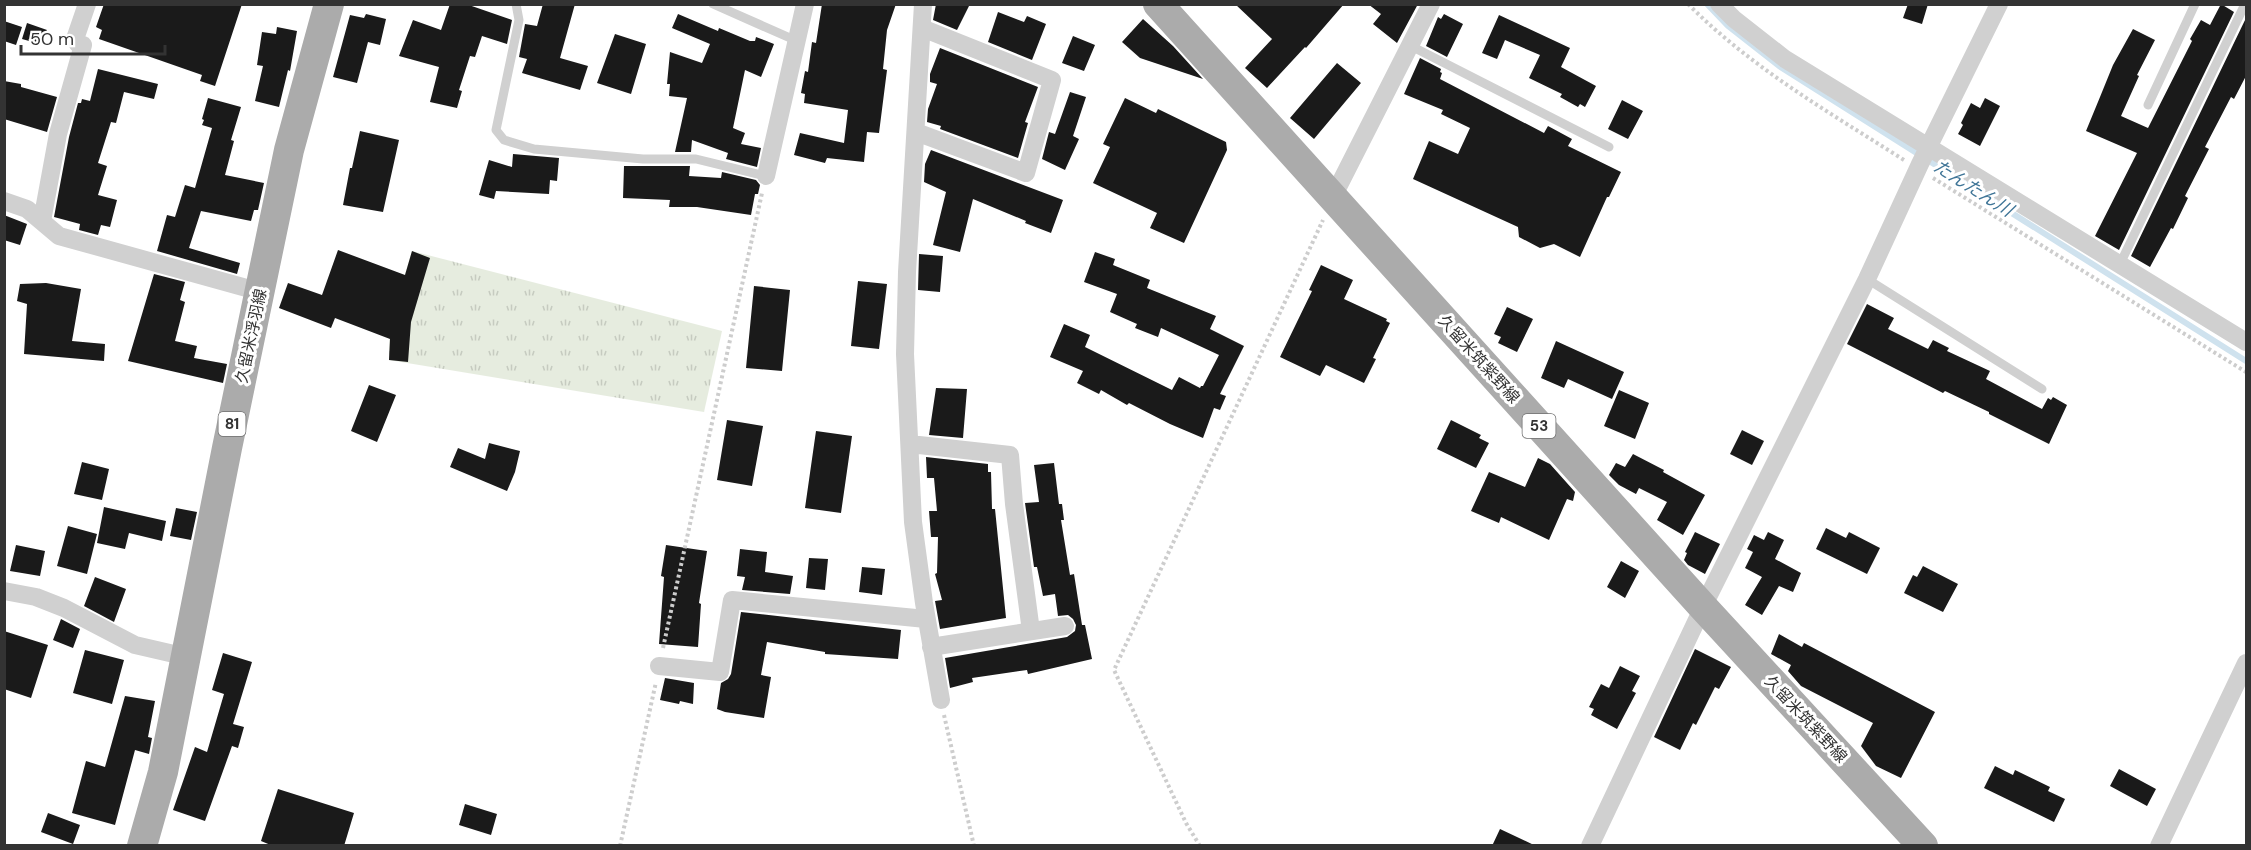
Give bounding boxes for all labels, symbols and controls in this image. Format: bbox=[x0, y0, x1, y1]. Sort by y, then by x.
scale bar bbox=[21, 18, 165, 56]
text: 50 m bbox=[30, 27, 74, 51]
water label: たんたん川 bbox=[1928, 154, 2019, 223]
street label: 久留米浮羽線 bbox=[231, 287, 271, 385]
street label: 久留米筑紫野線 bbox=[1434, 310, 1524, 408]
road number: 81 bbox=[218, 412, 246, 436]
road number: 53 bbox=[1522, 414, 1556, 438]
street label: 久留米筑紫野線 bbox=[1760, 671, 1852, 767]

